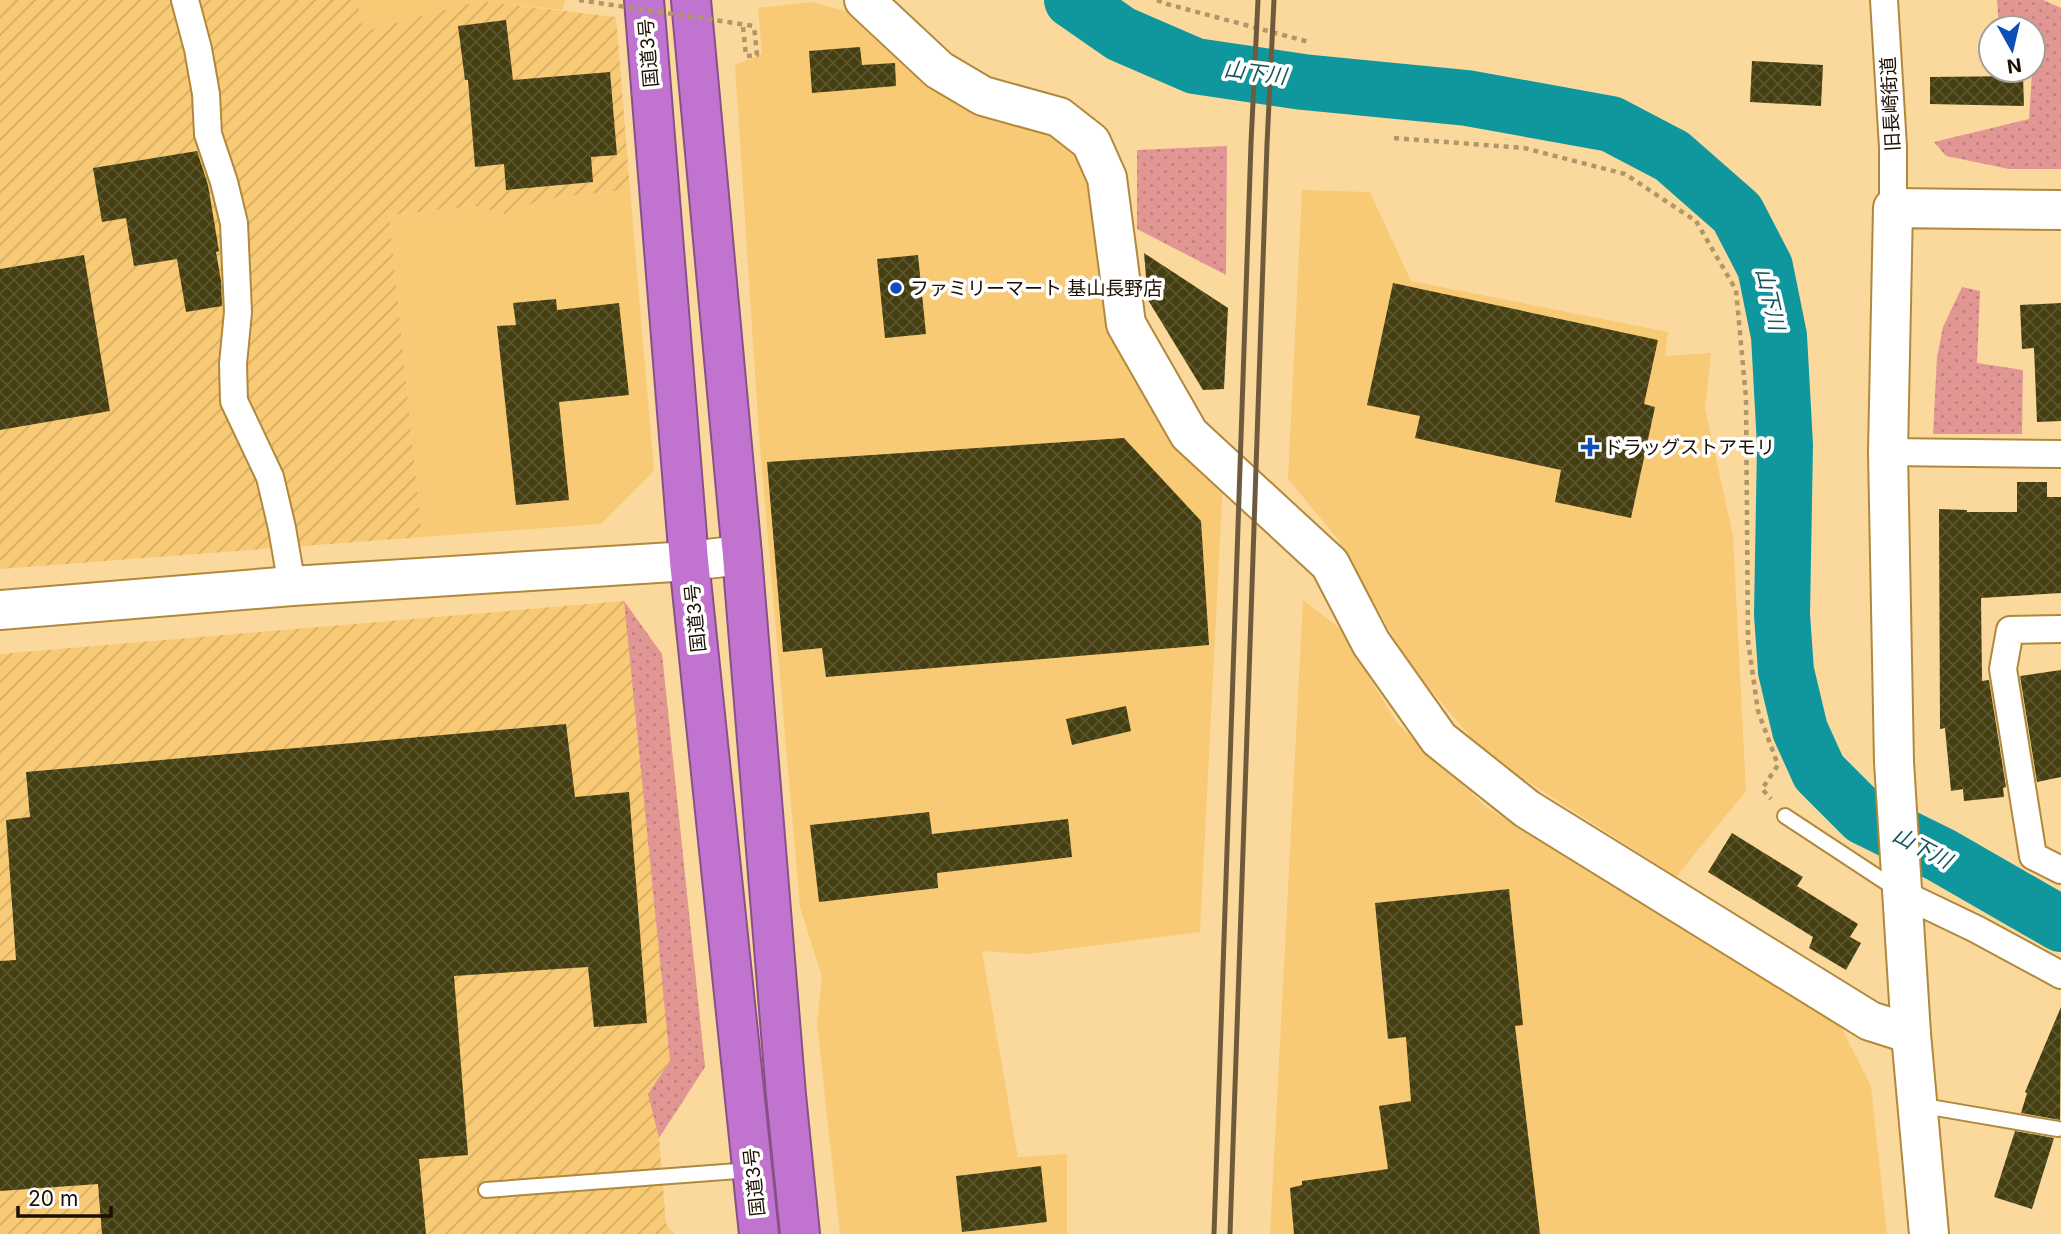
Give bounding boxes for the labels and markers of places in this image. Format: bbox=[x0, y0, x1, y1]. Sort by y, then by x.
place label: ファミリーマート 基山長野店 bbox=[910, 277, 1162, 300]
marker: ファミリーマート 基山長野店 bbox=[888, 280, 904, 296]
place label: ドラッグストアモリ bbox=[1604, 436, 1775, 459]
marker: ドラッグストアモリ bbox=[1582, 439, 1598, 455]

